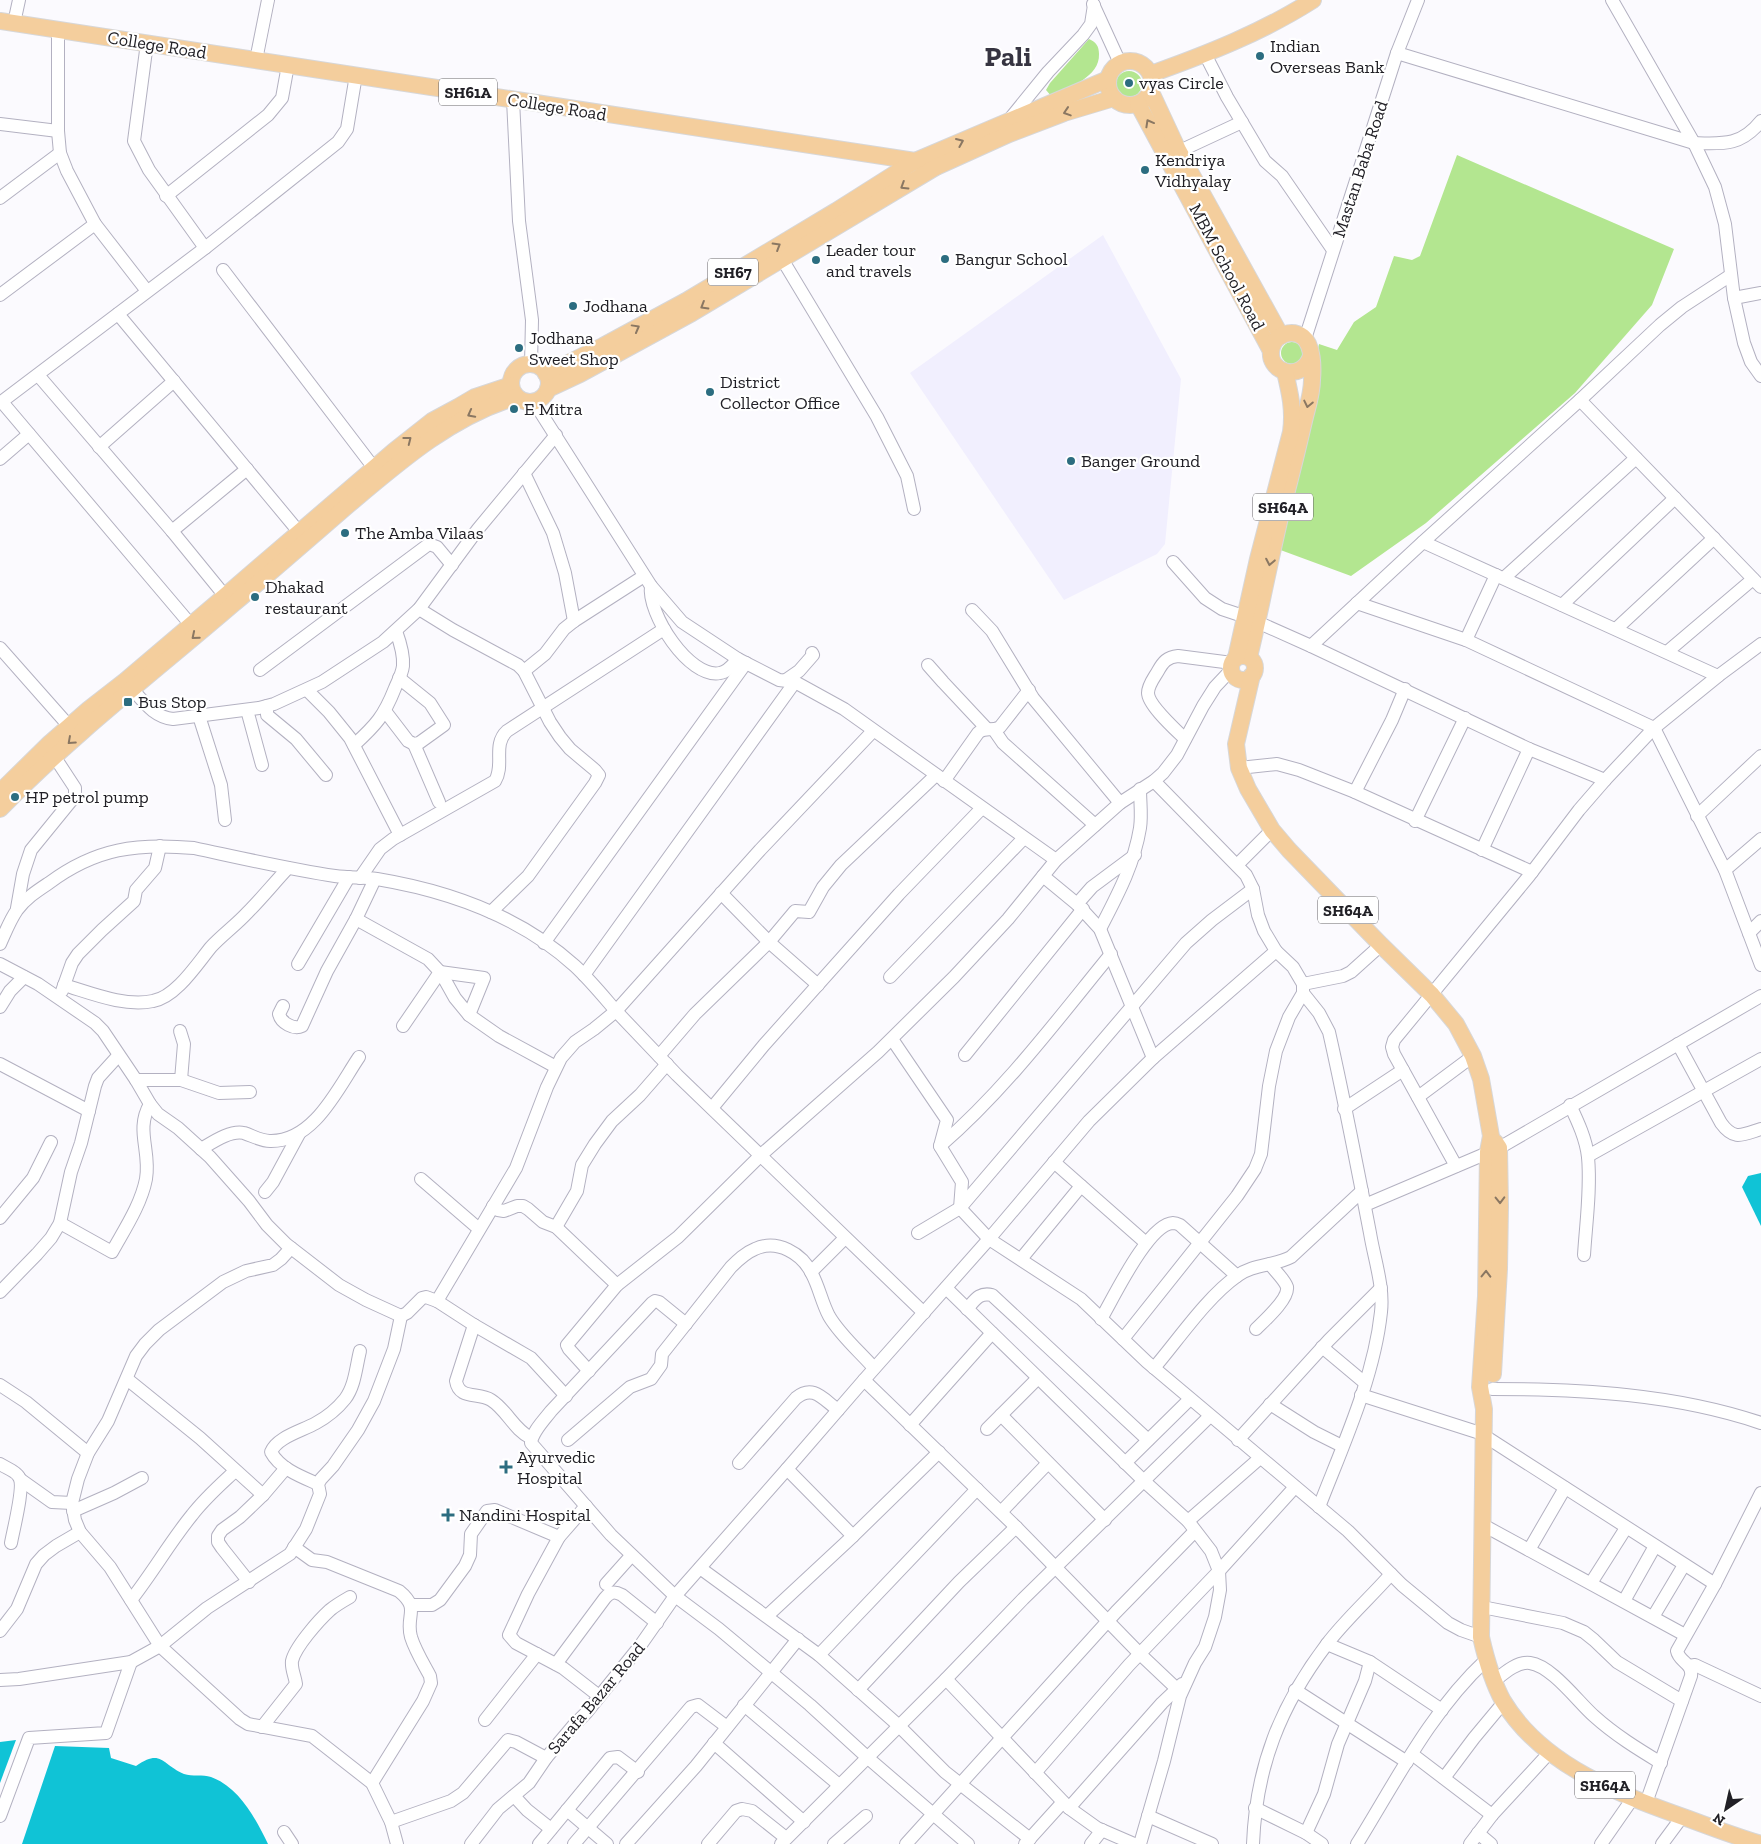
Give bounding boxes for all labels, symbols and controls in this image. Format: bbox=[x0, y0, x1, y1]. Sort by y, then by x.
street label: College Road bbox=[106, 26, 208, 64]
place label: Indian Overseas Bank bbox=[1270, 35, 1385, 78]
district label: Pali bbox=[984, 40, 1032, 73]
marker: Indian Overseas Bank bbox=[1254, 50, 1266, 62]
place label: vyas Circle bbox=[1139, 72, 1224, 94]
marker: vyas Circle bbox=[1123, 77, 1135, 89]
road number: SH61A bbox=[439, 78, 497, 105]
street label: College Road bbox=[506, 88, 608, 126]
street label: Mastan Baba Road bbox=[1327, 98, 1393, 240]
one-way arrow bbox=[1064, 106, 1072, 116]
one-way arrow bbox=[1145, 120, 1155, 129]
one-way arrow bbox=[955, 137, 963, 147]
place label: Kendriya Vidhyalay bbox=[1154, 149, 1232, 192]
marker: Kendriya Vidhyalay bbox=[1139, 164, 1151, 176]
one-way arrow bbox=[900, 179, 909, 189]
street label: MBM School Road bbox=[1184, 200, 1270, 334]
place label: Leader tour and travels bbox=[826, 239, 916, 282]
one-way arrow bbox=[771, 243, 780, 253]
place label: Bangur School bbox=[955, 248, 1068, 270]
marker: Bangur School bbox=[939, 253, 951, 265]
marker: Leader tour and travels bbox=[810, 254, 822, 266]
road number: SH67 bbox=[708, 258, 758, 286]
place label: Jodhana bbox=[583, 295, 648, 317]
one-way arrow bbox=[701, 299, 710, 309]
marker: Jodhana bbox=[567, 300, 579, 312]
one-way arrow bbox=[631, 324, 640, 334]
place label: Jodhana Sweet Shop bbox=[529, 327, 619, 370]
marker: Jodhana Sweet Shop bbox=[513, 342, 525, 354]
place label: District Collector Office bbox=[720, 371, 840, 414]
marker: District Collector Office bbox=[704, 386, 716, 398]
place label: E Mitra bbox=[524, 398, 583, 420]
one-way arrow bbox=[1303, 400, 1313, 409]
marker: E Mitra bbox=[508, 403, 520, 415]
one-way arrow bbox=[467, 408, 476, 418]
one-way arrow bbox=[402, 438, 411, 446]
place label: Banger Ground bbox=[1081, 450, 1200, 472]
marker: Banger Ground bbox=[1065, 455, 1077, 467]
road number: SH64A bbox=[1253, 494, 1313, 520]
place label: The Amba Vilaas bbox=[355, 522, 484, 544]
marker: The Amba Vilaas bbox=[339, 527, 351, 539]
one-way arrow bbox=[1265, 558, 1275, 567]
place label: Dhakad restaurant bbox=[265, 576, 348, 619]
marker: Dhakad restaurant bbox=[249, 591, 261, 603]
one-way arrow bbox=[192, 631, 201, 639]
place label: Bus Stop bbox=[138, 691, 206, 713]
marker: Bus Stop bbox=[122, 696, 134, 708]
one-way arrow bbox=[67, 735, 76, 744]
place label: HP petrol pump bbox=[25, 786, 149, 808]
marker: HP petrol pump bbox=[9, 791, 21, 803]
road number: SH64A bbox=[1318, 896, 1378, 924]
one-way arrow bbox=[1495, 1196, 1505, 1204]
one-way arrow bbox=[1481, 1269, 1491, 1277]
place label: Ayurvedic Hospital bbox=[517, 1446, 595, 1489]
marker: Ayurvedic Hospital bbox=[499, 1460, 513, 1474]
place label: Nandini Hospital bbox=[459, 1504, 591, 1526]
marker: Nandini Hospital bbox=[441, 1508, 455, 1522]
street label: Sarafa Bazar Road bbox=[543, 1637, 649, 1759]
road number: SH64A bbox=[1575, 1772, 1635, 1798]
north arrow bbox=[1701, 1784, 1751, 1834]
text: N bbox=[1710, 1809, 1728, 1829]

